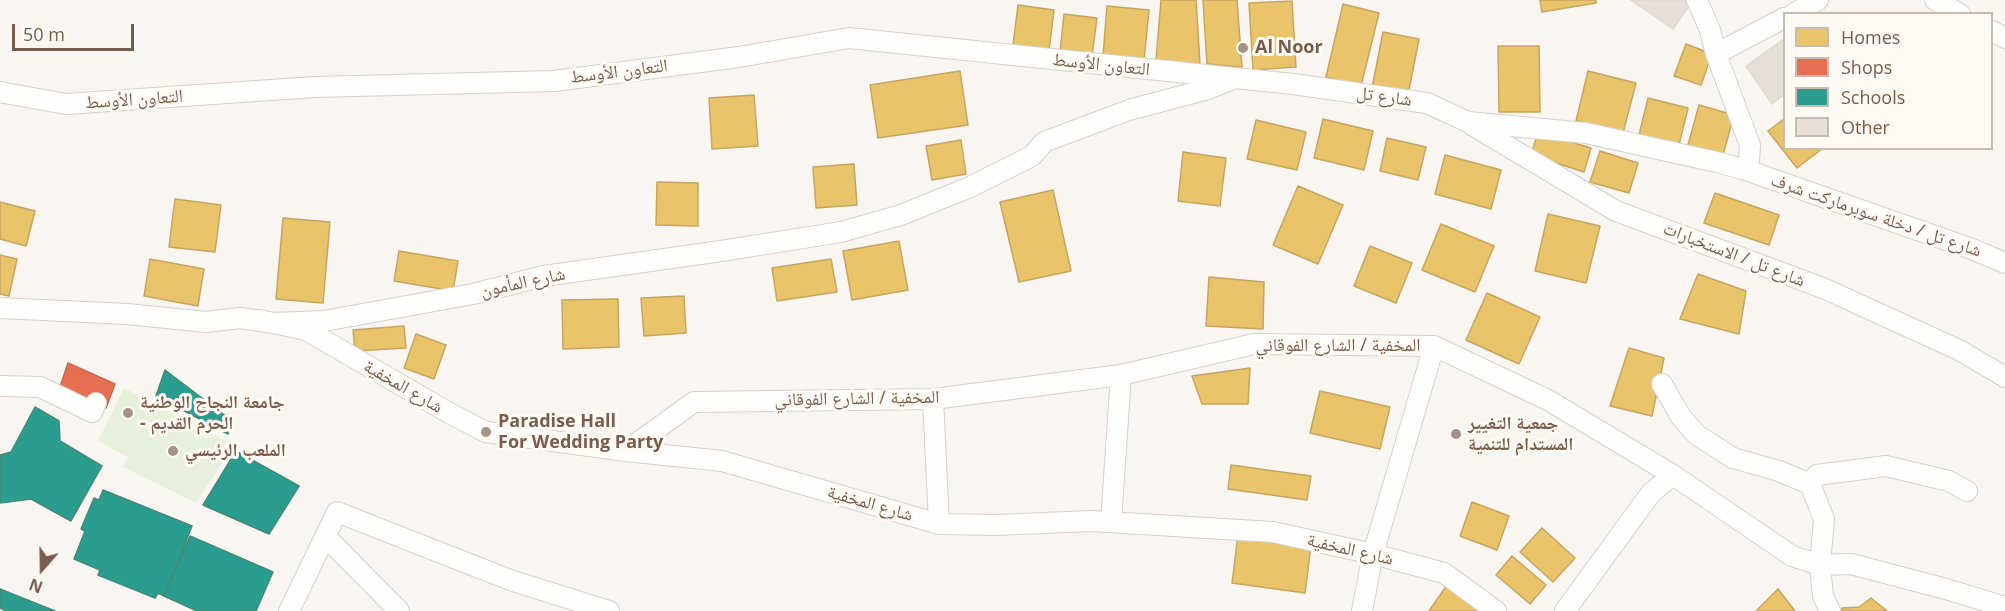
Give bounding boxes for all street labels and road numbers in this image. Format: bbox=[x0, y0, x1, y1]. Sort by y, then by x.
street label: التعاون الأوسط bbox=[1051, 49, 1151, 81]
street label: التعاون الأوسط bbox=[569, 55, 669, 89]
street label: شارع تل bbox=[1355, 82, 1413, 112]
street label: التعاون الأوسط bbox=[84, 86, 184, 114]
street label: شارع تل / دخلة سوبرماركت شرف bbox=[1768, 170, 1984, 262]
street label: شارع تل / الاستخبارات bbox=[1660, 218, 1808, 292]
street label: شارع المأمون bbox=[479, 263, 567, 303]
street label: المخفية / الشارع الفوقاني bbox=[1255, 335, 1421, 357]
street label: شارع المخفية bbox=[359, 356, 447, 418]
street label: المخفية / الشارع الفوقاني bbox=[774, 387, 940, 411]
street label: شارع المخفية bbox=[825, 481, 915, 527]
street label: شارع المخفية bbox=[1305, 530, 1395, 570]

